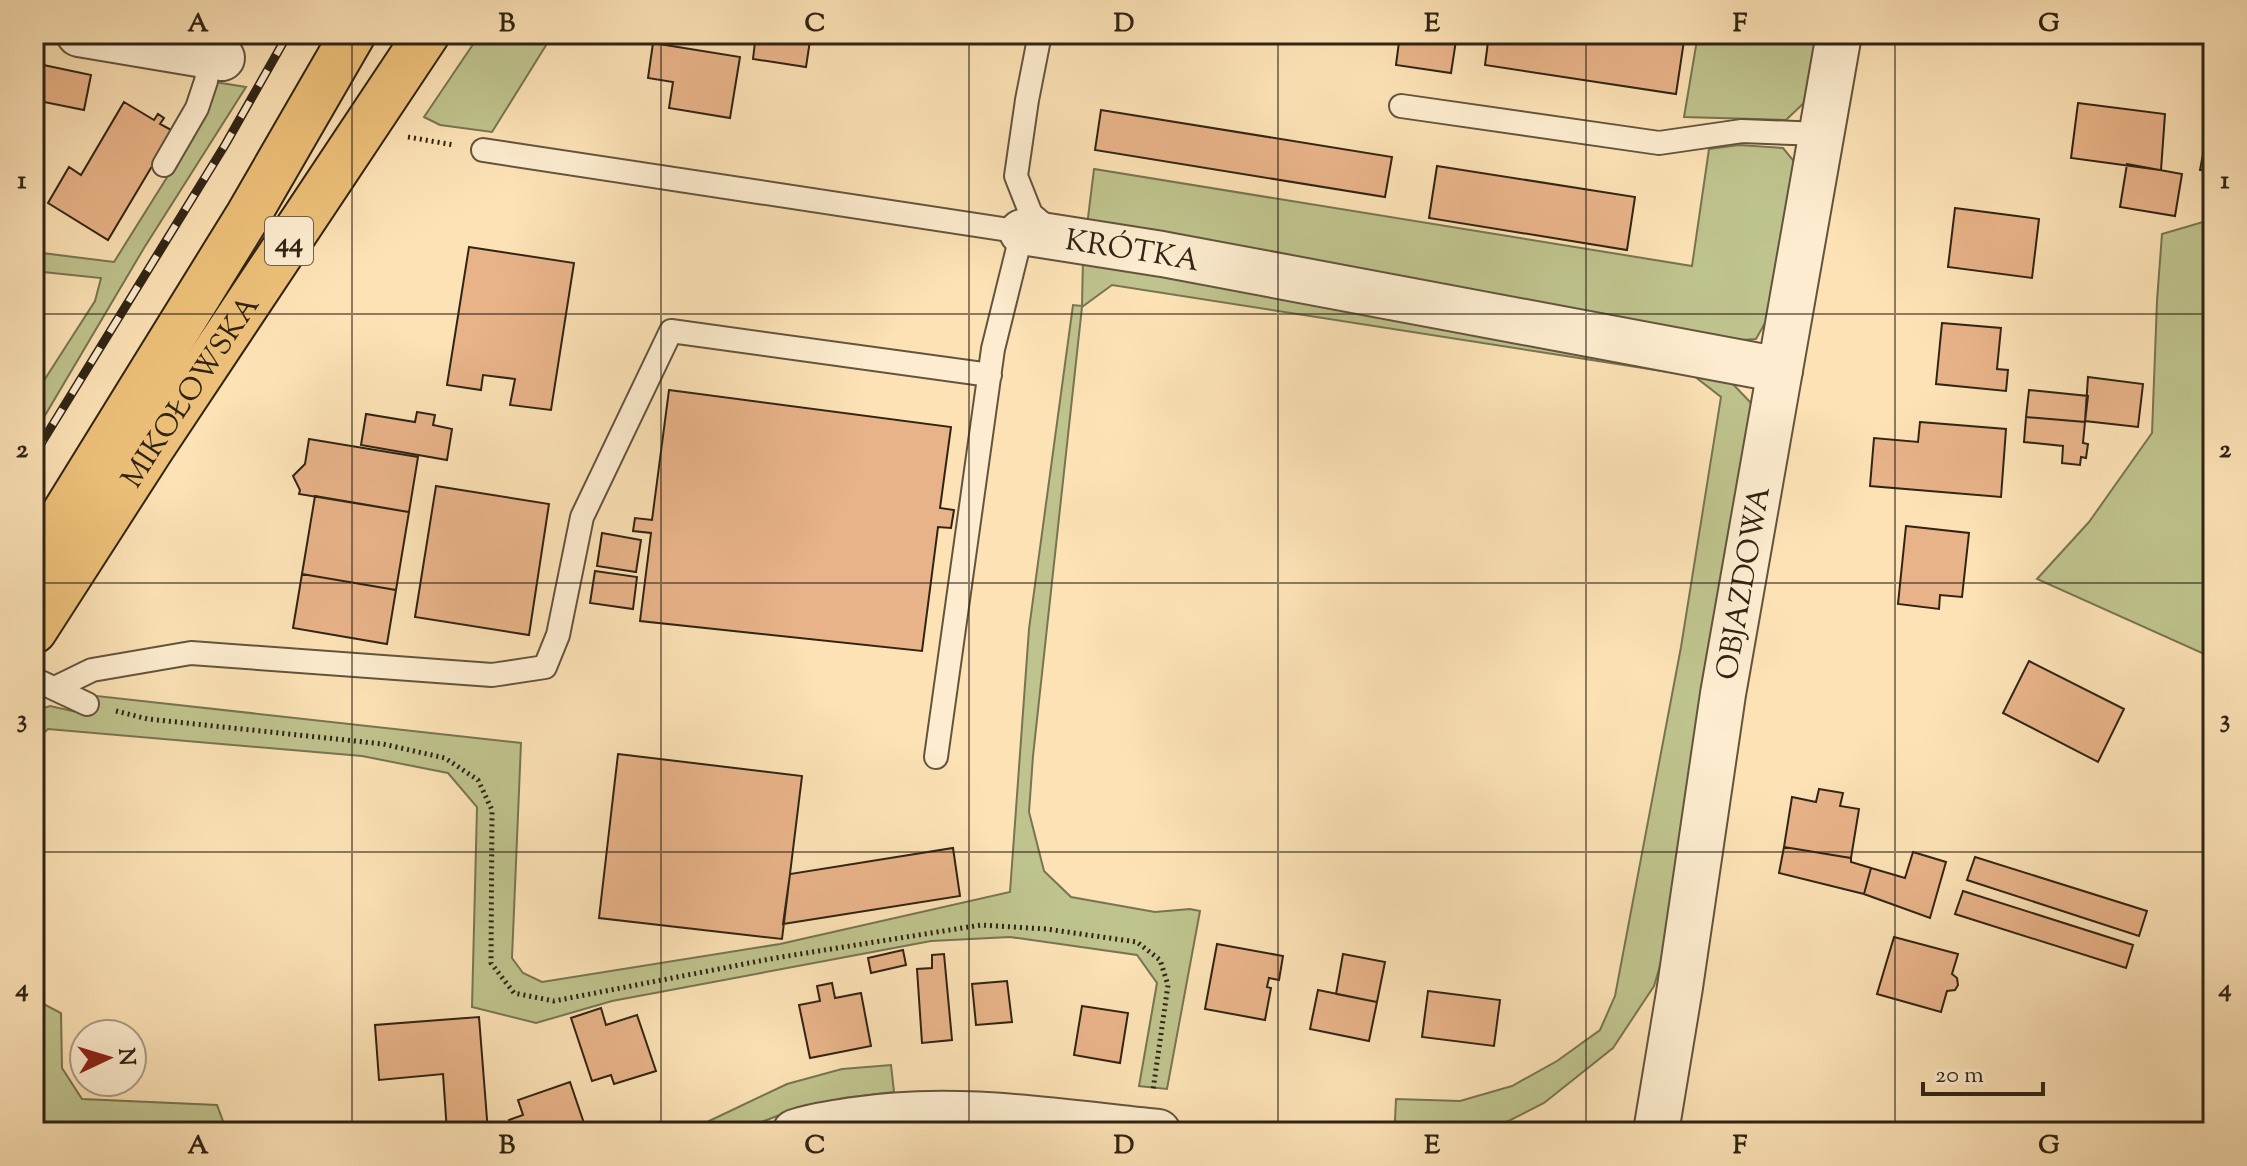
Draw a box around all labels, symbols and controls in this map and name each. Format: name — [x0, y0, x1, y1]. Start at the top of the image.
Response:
text: A — [187, 6, 209, 43]
text: B — [499, 6, 516, 43]
text: C — [805, 6, 825, 43]
text: D — [1114, 6, 1134, 43]
text: E — [1424, 6, 1440, 43]
text: F — [1733, 6, 1748, 43]
text: G — [2038, 6, 2060, 43]
text: 1 — [18, 163, 27, 200]
text: 1 — [2221, 163, 2230, 200]
road number: 44 — [265, 217, 313, 265]
street label: KRÓTKA — [1062, 220, 1203, 285]
street label: MIKOŁOWSKA — [112, 288, 271, 497]
text: 2 — [16, 432, 29, 469]
text: 2 — [2219, 432, 2232, 469]
street label: OBJAZDOWA — [1707, 483, 1783, 683]
text: 3 — [17, 702, 27, 739]
text: 3 — [2220, 702, 2230, 739]
text: 4 — [14, 971, 29, 1008]
text: 4 — [2217, 971, 2232, 1008]
north arrow — [68, 1018, 148, 1098]
scale bar — [1923, 1046, 2043, 1096]
text: N — [108, 1047, 142, 1067]
text: 20 m — [1935, 1059, 1984, 1093]
text: A — [187, 1128, 209, 1165]
text: B — [499, 1128, 516, 1165]
text: C — [805, 1128, 825, 1165]
text: D — [1114, 1128, 1134, 1165]
text: E — [1424, 1128, 1440, 1165]
text: F — [1733, 1128, 1748, 1165]
text: G — [2038, 1128, 2060, 1165]

